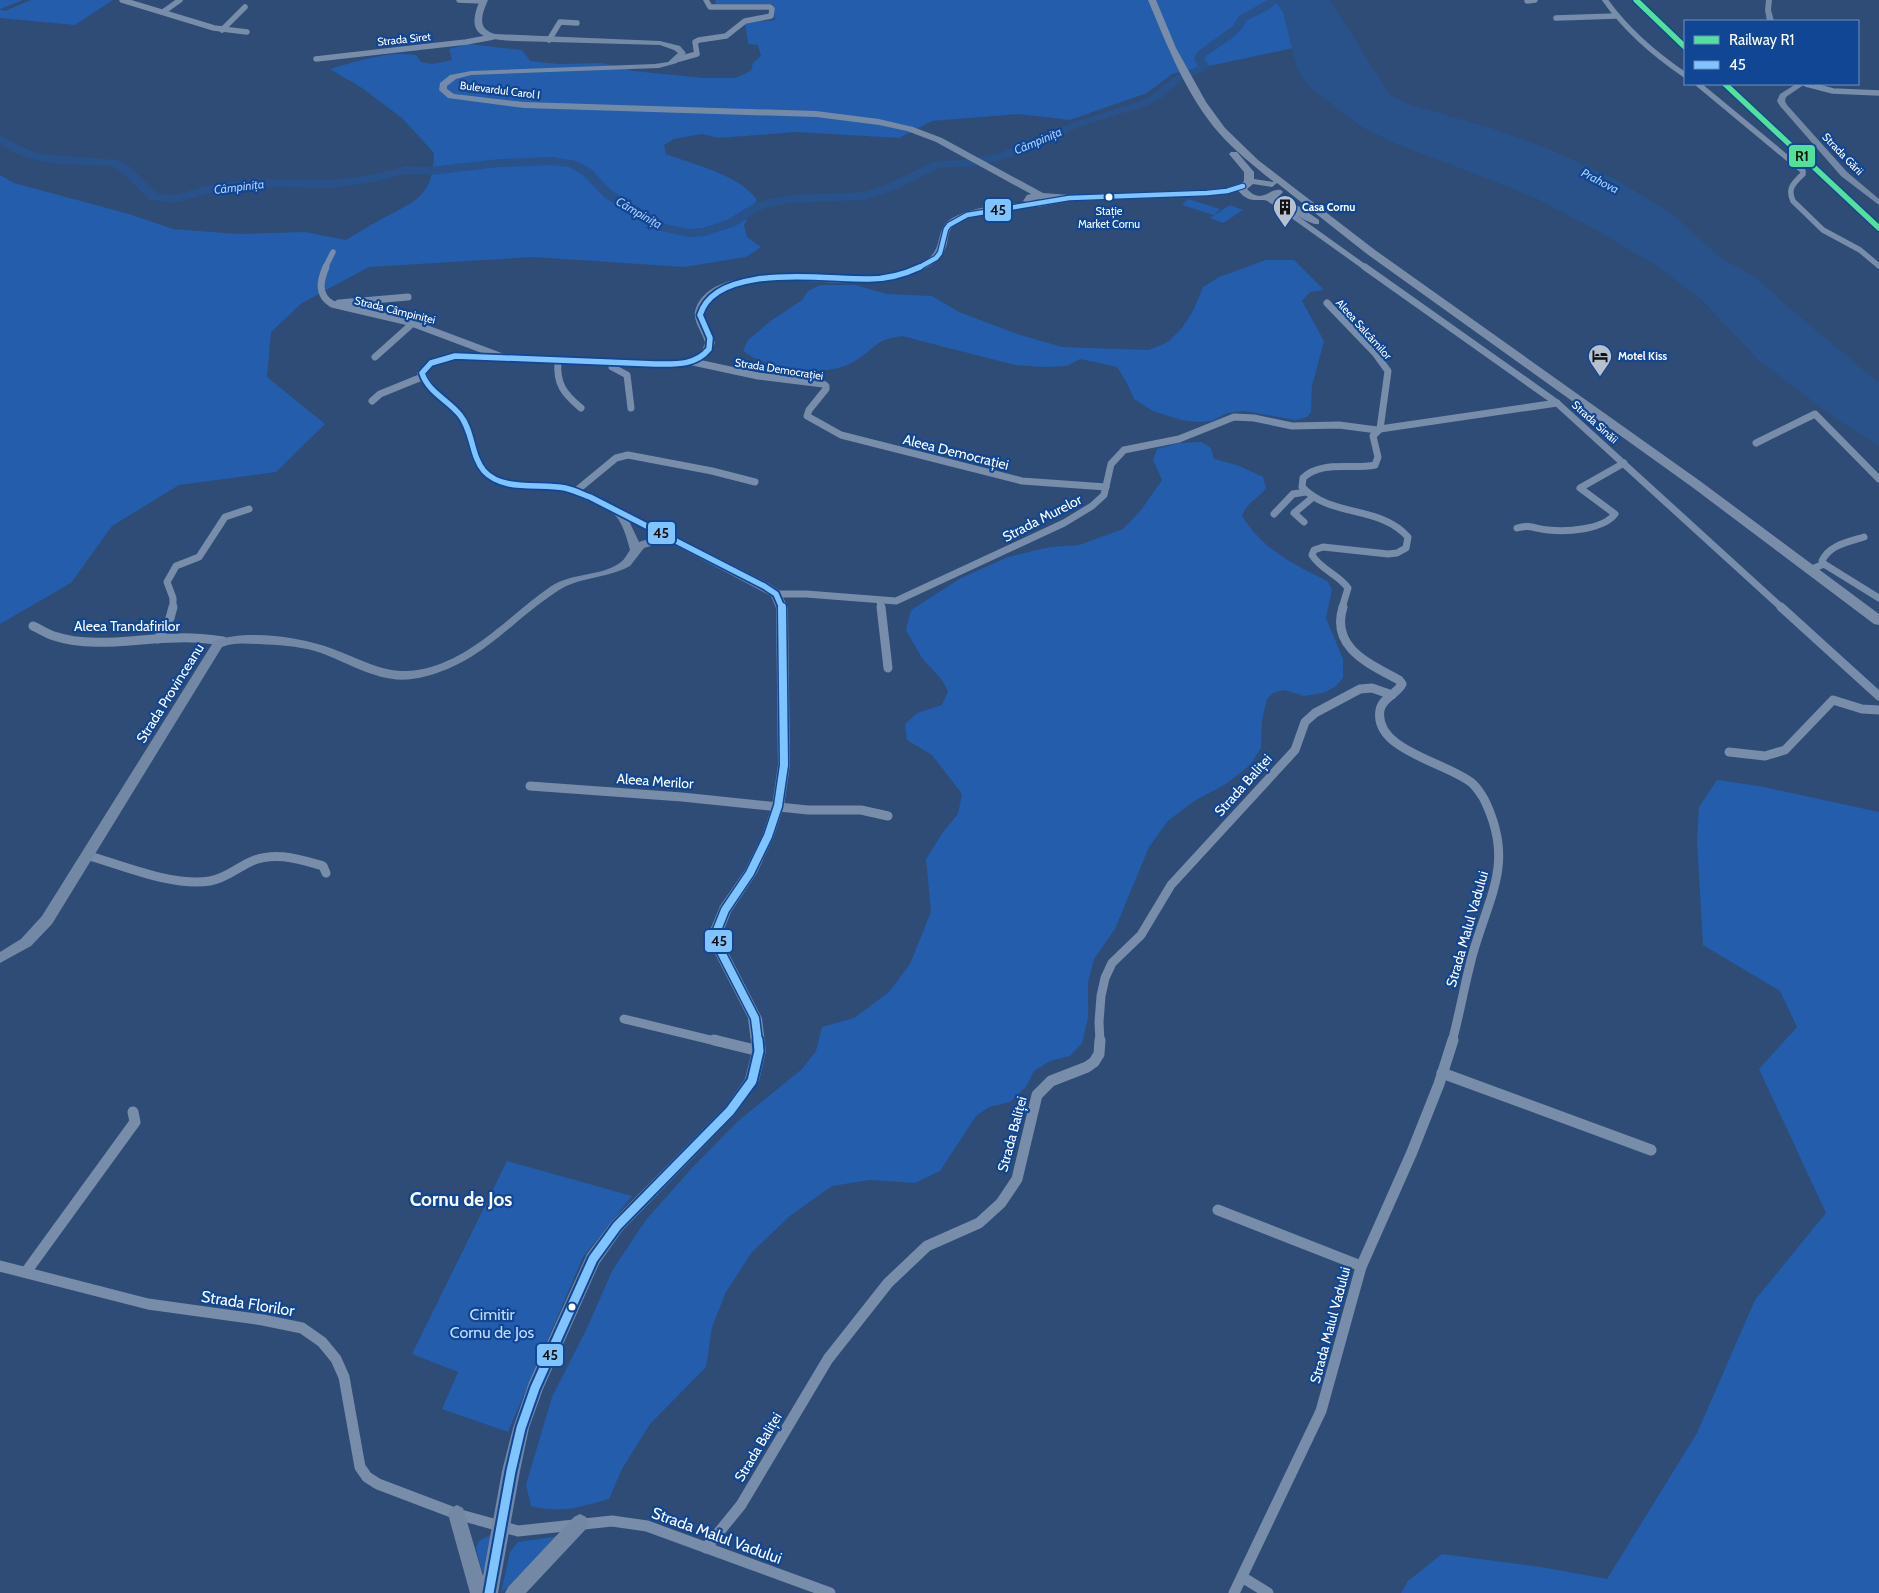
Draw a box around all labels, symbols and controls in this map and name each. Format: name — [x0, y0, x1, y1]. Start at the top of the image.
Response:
legend — [1684, 20, 1859, 85]
street label: Strada Siret — [376, 29, 432, 49]
text: Railway R1 — [1729, 31, 1794, 49]
text: 45 — [1729, 56, 1746, 74]
street label: Bulevardul Carol I — [459, 78, 541, 102]
water label: Câmpinița — [1012, 124, 1064, 157]
street label: Strada Gării — [1819, 130, 1867, 178]
line badge: R1 — [1788, 144, 1816, 168]
text: R1 — [1795, 147, 1809, 165]
water label: Prahova — [1579, 165, 1622, 196]
water label: Câmpinița — [213, 176, 265, 197]
marker: Stație Market Cornu — [1104, 192, 1114, 202]
water label: Câmpinița — [614, 193, 665, 232]
building icon: Casa Cornu — [1272, 194, 1298, 228]
line badge: 45 — [984, 198, 1012, 222]
place label: Casa Cornu — [1302, 200, 1355, 214]
text: 45 — [990, 201, 1006, 219]
place label: Stație Market Cornu — [1078, 204, 1140, 231]
street label: Strada Câmpiniței — [353, 293, 437, 328]
street label: Aleea Salcâmilor — [1333, 296, 1395, 363]
hotel icon: Motel Kiss — [1587, 343, 1613, 377]
place label: Motel Kiss — [1618, 349, 1668, 363]
street label: Strada Democrației — [734, 355, 824, 384]
street label: Strada Sinăii — [1569, 398, 1621, 446]
street label: Aleea Democrației — [901, 430, 1011, 474]
street label: Strada Murelor — [999, 490, 1085, 546]
line badge: 45 — [647, 521, 676, 545]
text: 45 — [653, 524, 669, 542]
street label: Aleea Trandafirilor — [74, 617, 180, 635]
street label: Strada Provinceanu — [132, 640, 208, 746]
street label: Strada Baliței — [1210, 750, 1276, 820]
street label: Aleea Merilor — [616, 769, 695, 793]
street label: Strada Malul Vadului — [1442, 869, 1492, 989]
line badge: 45 — [704, 929, 733, 953]
text: 45 — [711, 932, 727, 950]
street label: Strada Baliței — [993, 1094, 1031, 1174]
district label: Cornu de Jos — [410, 1188, 512, 1211]
street label: Strada Malul Vadului — [1306, 1265, 1354, 1385]
street label: Strada Florilor — [200, 1287, 297, 1320]
unlabelled marker — [567, 1302, 577, 1312]
park label: Cimitir Cornu de Jos — [450, 1305, 535, 1342]
line badge: 45 — [536, 1343, 564, 1367]
text: 45 — [542, 1346, 558, 1364]
street label: Strada Baliței — [730, 1409, 786, 1485]
street label: Strada Malul Vadului — [649, 1503, 784, 1568]

